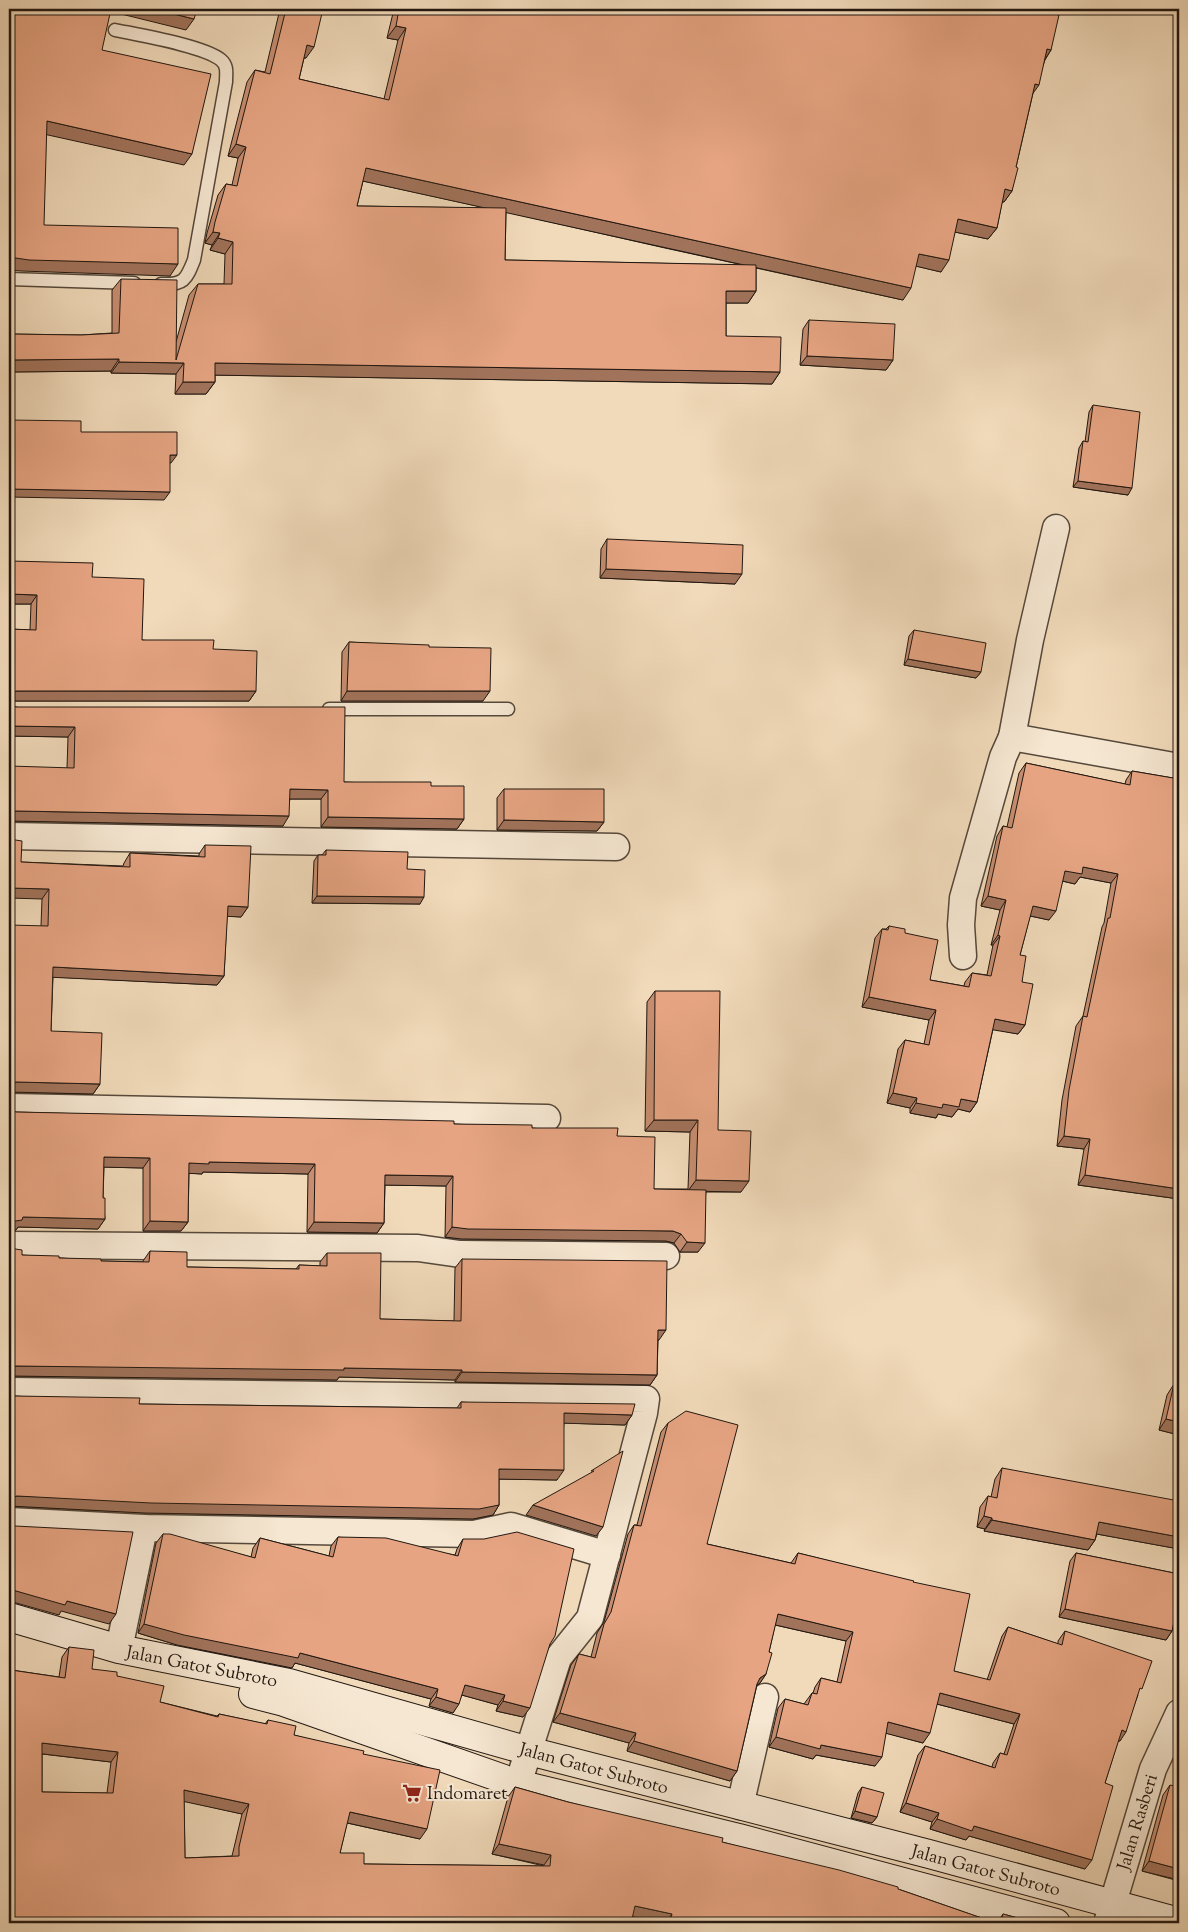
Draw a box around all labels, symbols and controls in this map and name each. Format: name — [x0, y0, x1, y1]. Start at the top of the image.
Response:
street label: Jalan Gatot Subroto — [123, 1640, 280, 1695]
street label: Jalan Gatot Subroto — [515, 1737, 671, 1802]
street label: Jalan Rasberi — [1112, 1771, 1166, 1875]
supermarket icon: Indomaret — [401, 1782, 423, 1804]
place label: Indomaret — [427, 1782, 507, 1808]
street label: Jalan Gatot Subroto — [907, 1839, 1063, 1904]

